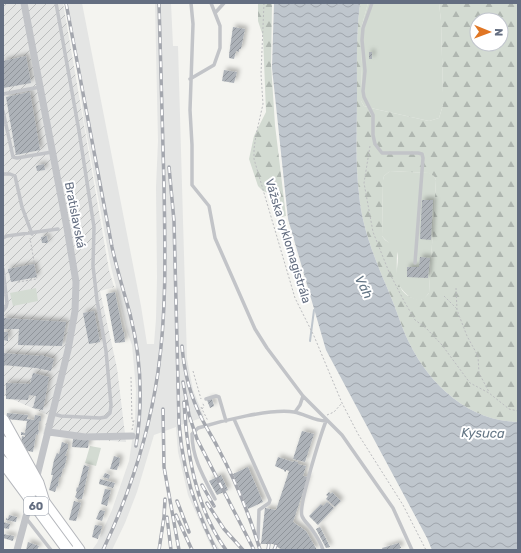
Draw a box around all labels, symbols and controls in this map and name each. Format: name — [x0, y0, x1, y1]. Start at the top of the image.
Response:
north arrow — [469, 12, 509, 52]
text: N — [492, 28, 505, 36]
street label: Vážska cyklomagistrála — [262, 177, 314, 305]
street label: Bratislavská — [62, 181, 88, 249]
water label: Váh — [352, 273, 376, 301]
water label: Kysuca — [461, 425, 505, 441]
road number: 60 — [24, 497, 48, 515]

